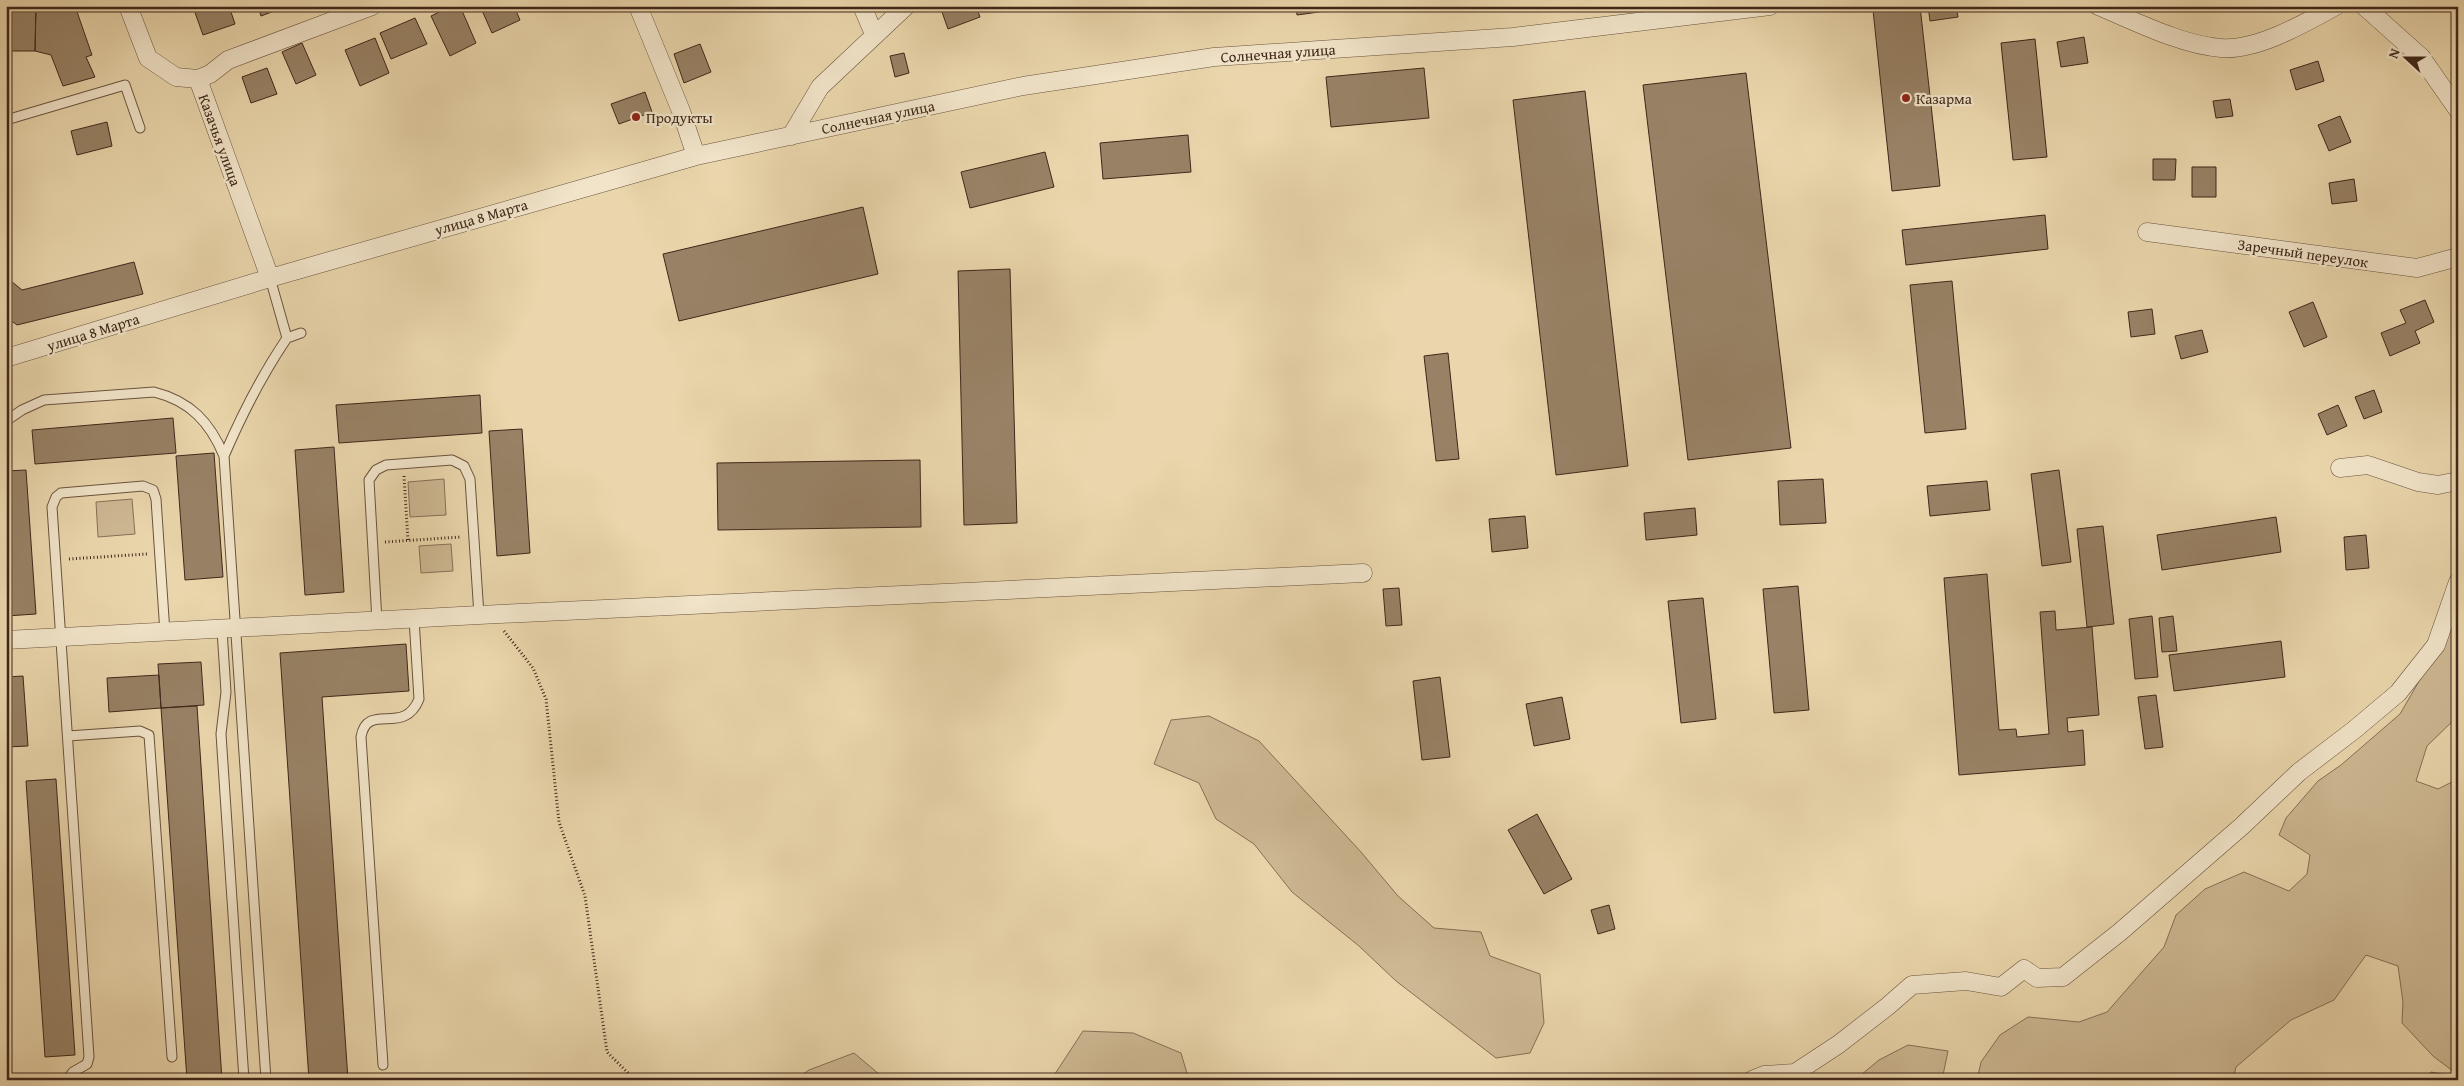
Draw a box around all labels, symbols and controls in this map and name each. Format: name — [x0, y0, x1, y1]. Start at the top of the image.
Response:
north arrow — [2382, 32, 2432, 82]
street label: Солнечная улица — [1220, 38, 1337, 67]
text: N — [2383, 45, 2405, 61]
place label: Казарма — [1916, 88, 1973, 109]
street label: Казачья улица — [194, 91, 247, 190]
marker: Казарма — [1900, 92, 1912, 104]
street label: Солнечная улица — [820, 95, 937, 139]
place label: Продукты — [646, 107, 713, 128]
marker: Продукты — [630, 111, 642, 123]
street label: улица 8 Марта — [431, 193, 531, 241]
street label: Заречный переулок — [2236, 233, 2370, 273]
street label: улица 8 Марта — [43, 308, 143, 356]

